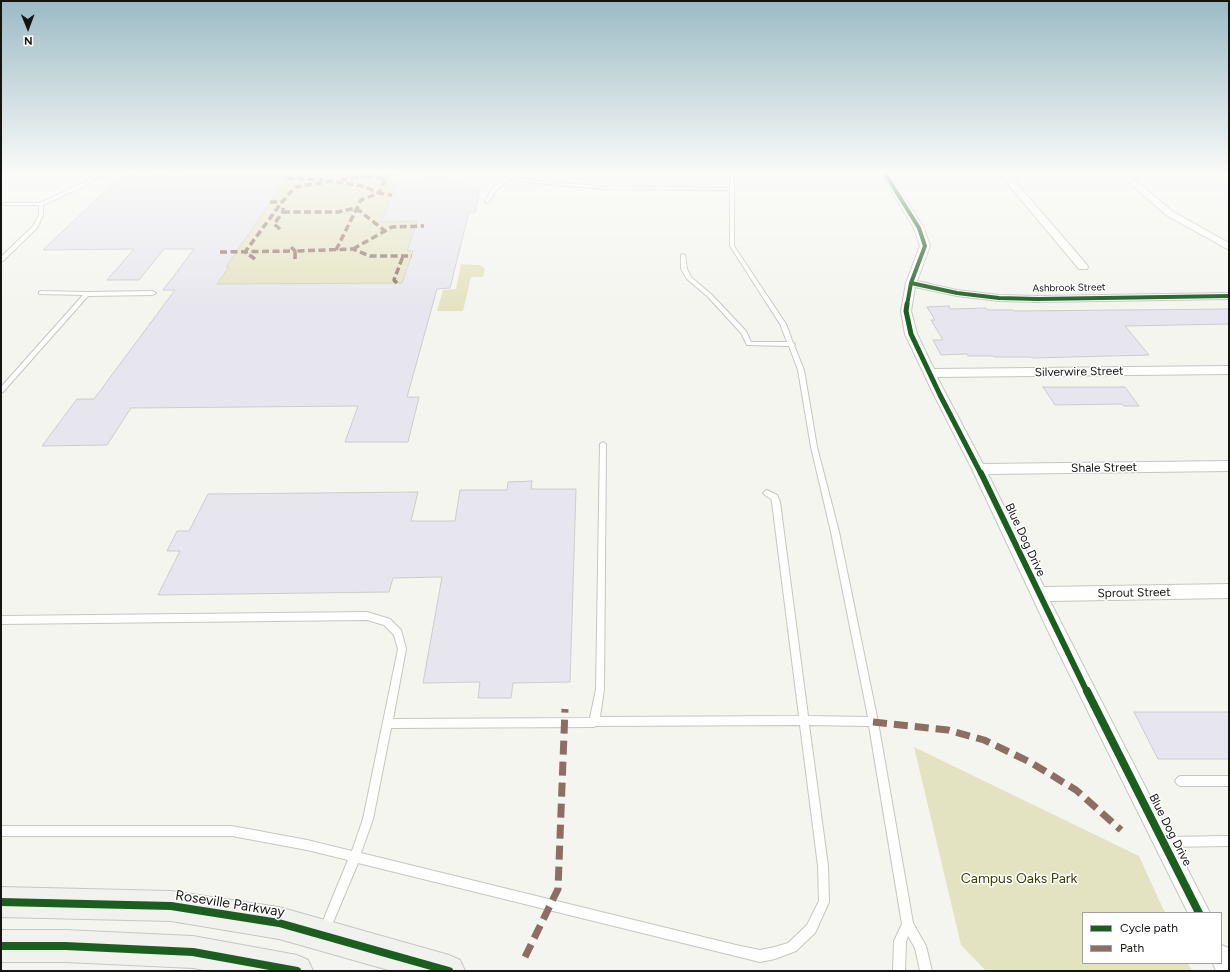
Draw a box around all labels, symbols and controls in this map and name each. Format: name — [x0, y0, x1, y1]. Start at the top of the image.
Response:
north arrow — [8, 8, 48, 48]
text: N — [24, 34, 33, 47]
street label: Ashbrook Street — [1032, 281, 1106, 295]
street label: Silverwire Street — [1034, 364, 1124, 380]
street label: Shale Street — [1071, 460, 1137, 476]
street label: Blue Dog Drive — [1002, 501, 1048, 579]
street label: Sprout Street — [1097, 585, 1171, 601]
street label: Blue Dog Drive — [1146, 791, 1194, 869]
park label: Campus Oaks Park — [961, 871, 1077, 887]
street label: Roseville Parkway — [174, 887, 286, 921]
legend — [1082, 912, 1222, 964]
text: Cycle path — [1120, 921, 1178, 935]
text: Path — [1120, 941, 1144, 955]

